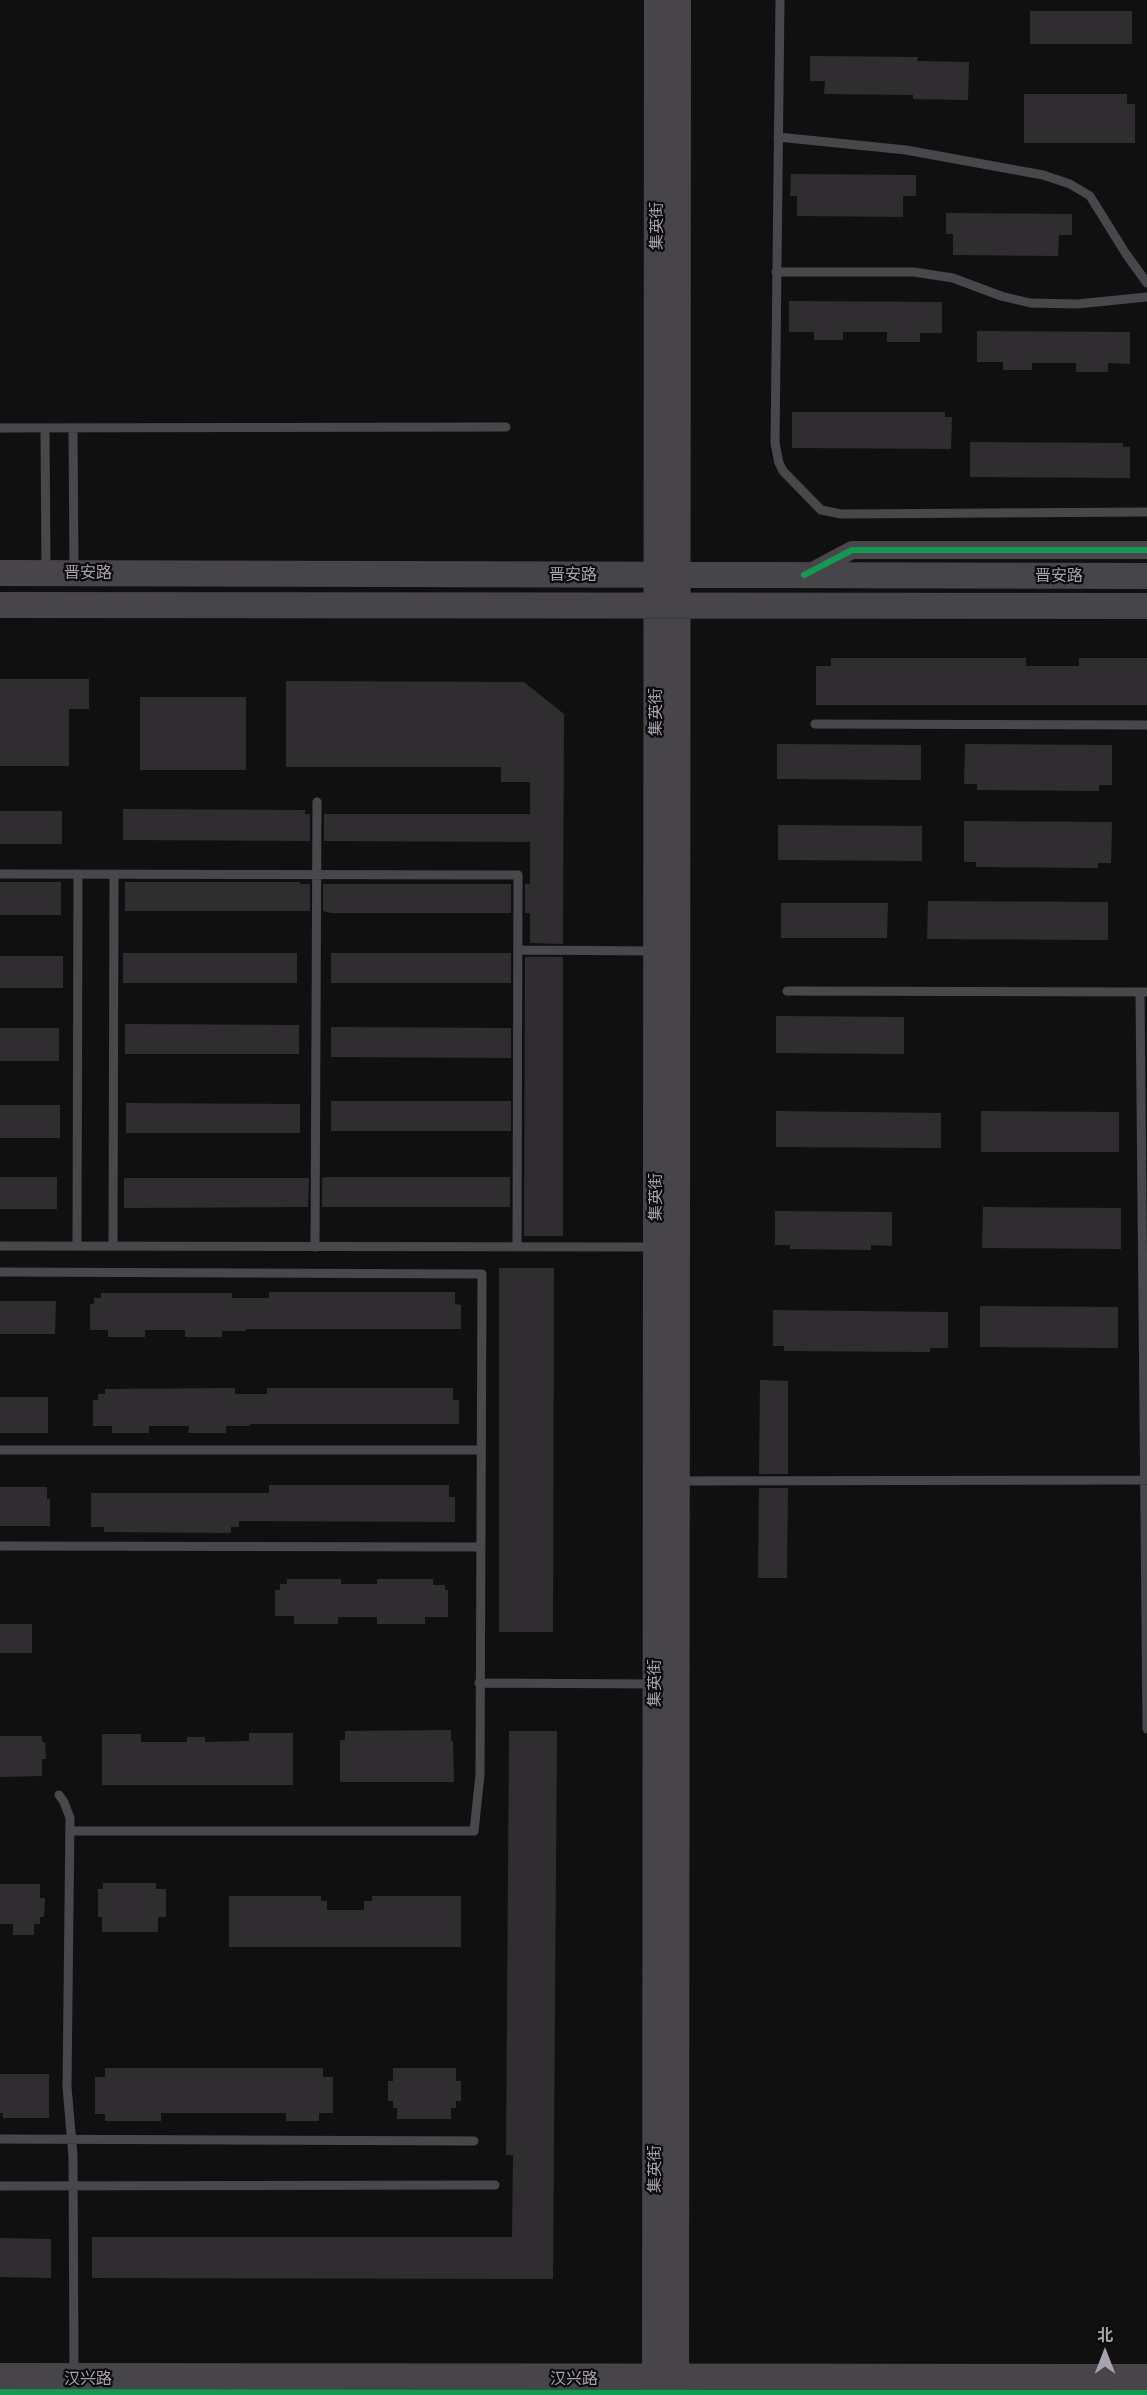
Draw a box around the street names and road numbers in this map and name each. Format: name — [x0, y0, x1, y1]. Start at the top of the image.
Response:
street label: 集英街 — [647, 202, 667, 250]
street label: 晋安路 — [64, 563, 112, 583]
street label: 晋安路 — [549, 565, 597, 585]
street label: 晋安路 — [1035, 566, 1083, 586]
street label: 集英街 — [646, 688, 666, 736]
street label: 集英街 — [646, 1173, 666, 1221]
street label: 集英街 — [645, 1659, 665, 1707]
street label: 集英街 — [645, 2145, 665, 2193]
street label: 汉兴路 — [64, 2369, 112, 2389]
street label: 汉兴路 — [550, 2369, 598, 2389]

